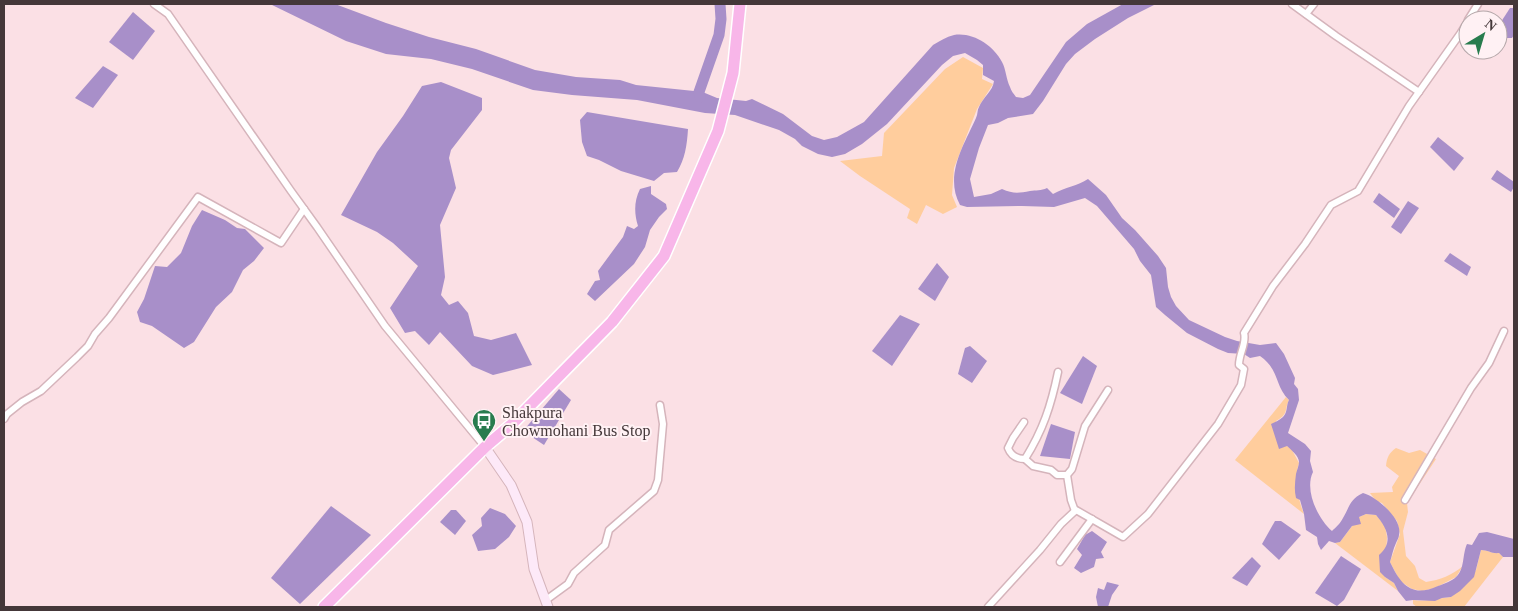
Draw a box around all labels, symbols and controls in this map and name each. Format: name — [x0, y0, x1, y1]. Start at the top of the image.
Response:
north arrow — [1458, 10, 1508, 60]
text: N — [1482, 16, 1499, 34]
place label: Shakpura Chowmohani Bus Stop — [502, 404, 650, 440]
bus stop icon: Shakpura Chowmohani Bus Stop — [471, 408, 497, 442]

